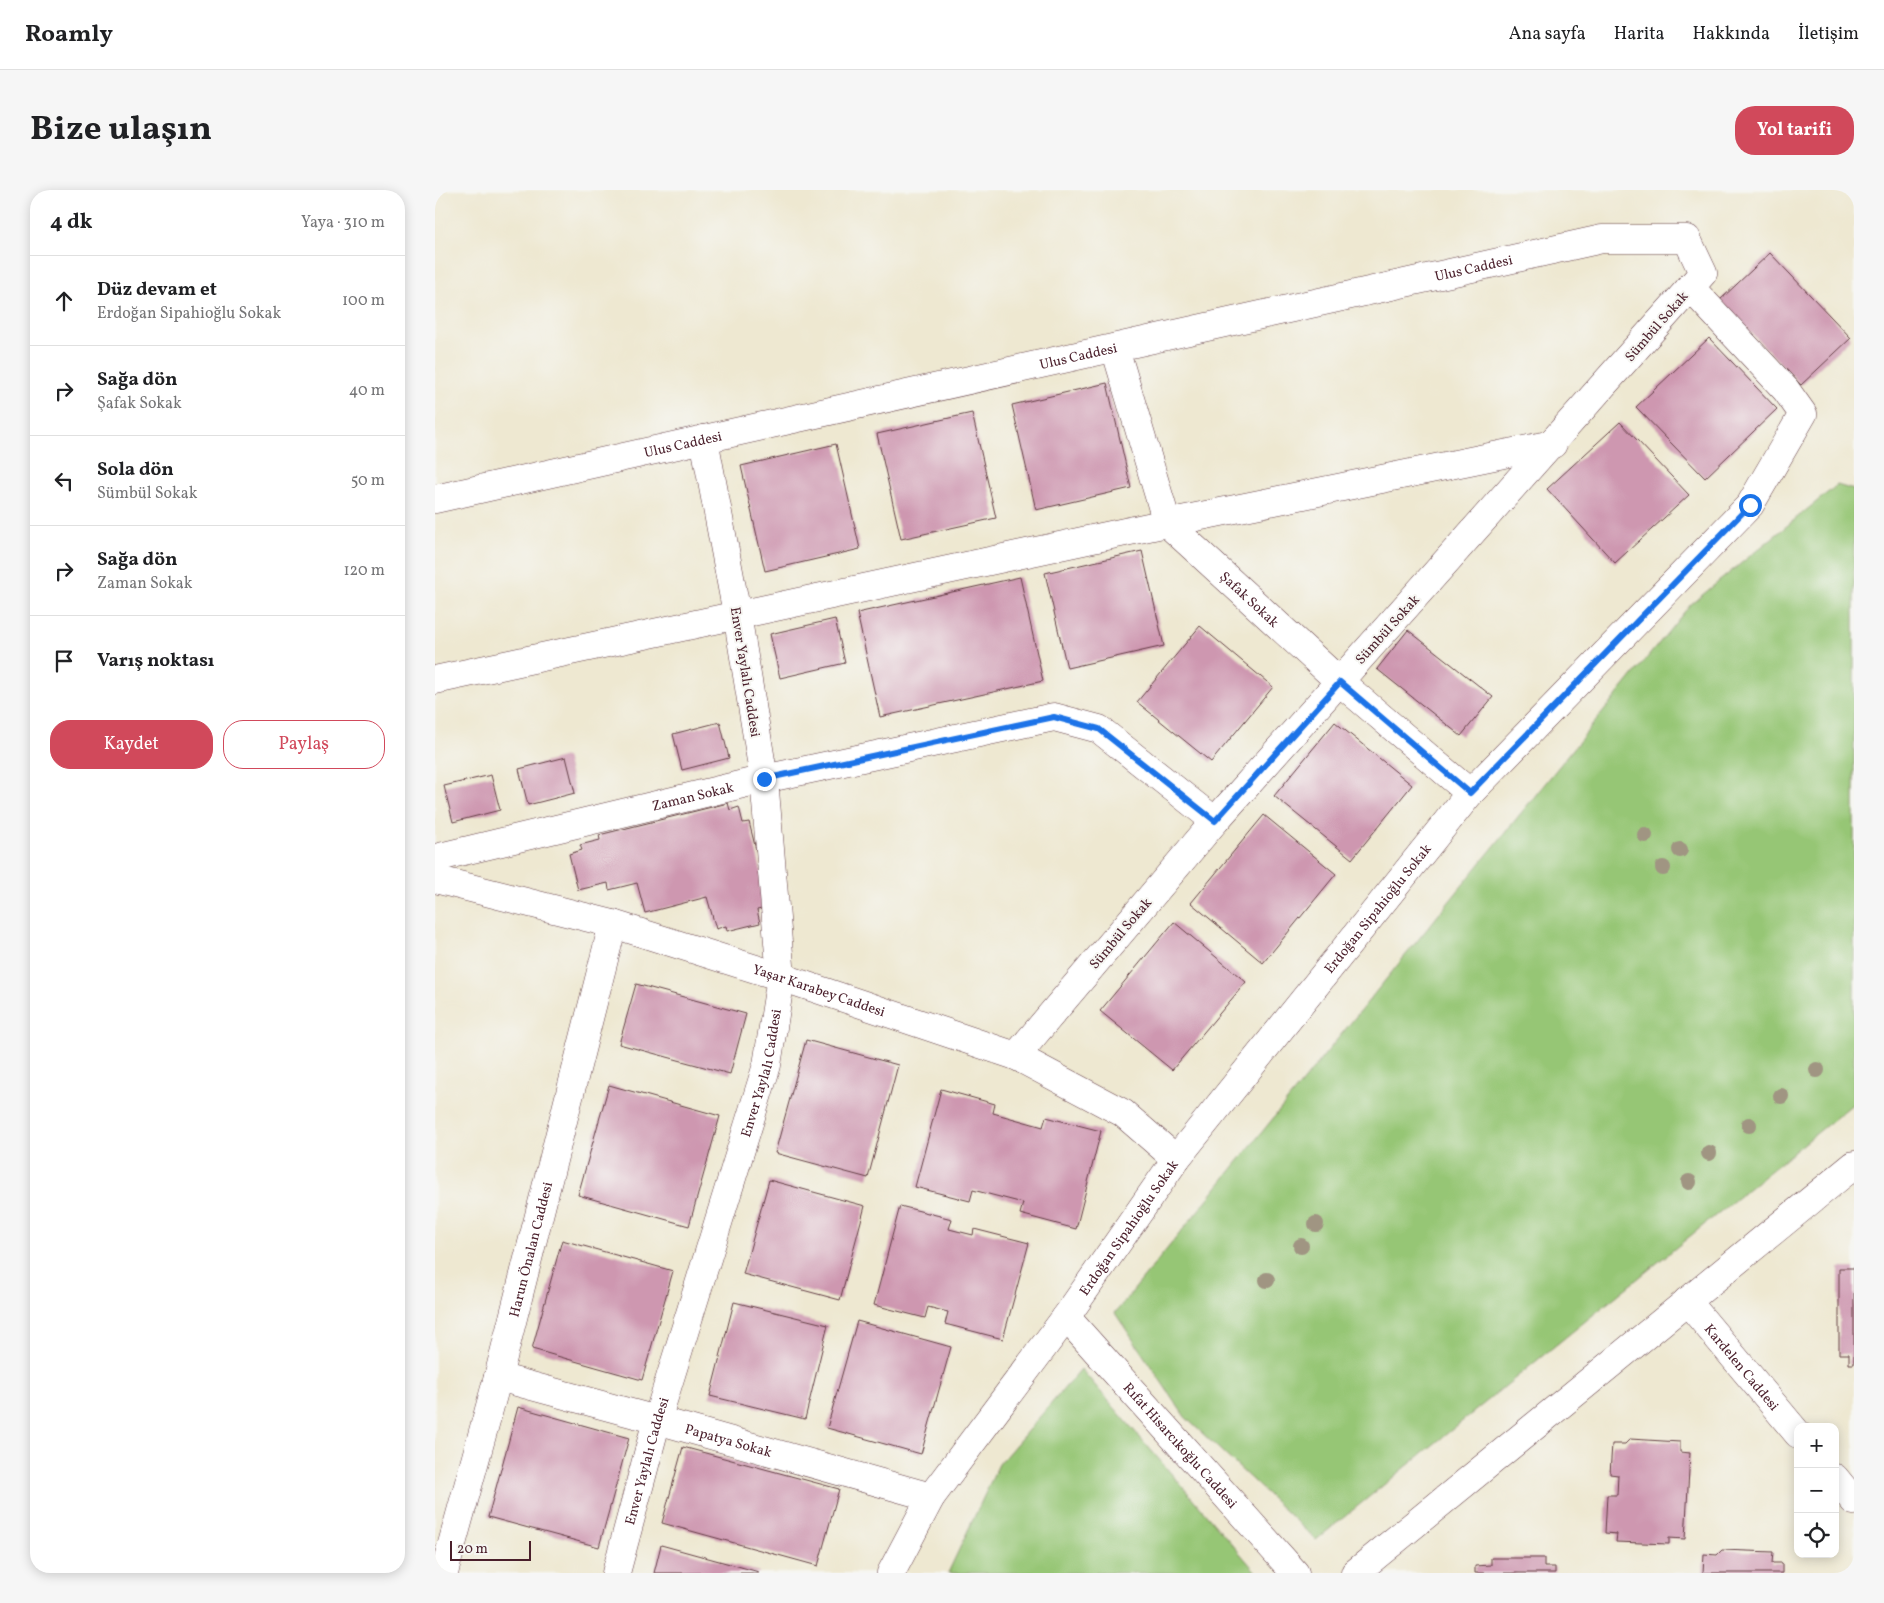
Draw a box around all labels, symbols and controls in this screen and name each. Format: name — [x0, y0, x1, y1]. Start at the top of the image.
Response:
text: Roamly — [25, 18, 113, 52]
text: Ana sayfa — [1509, 22, 1586, 47]
text: Harita — [1614, 22, 1665, 47]
text: Hakkında — [1693, 22, 1770, 47]
text: İletişim — [1798, 22, 1859, 47]
text: Bize ulaşın — [30, 106, 212, 154]
button: Yol tarifi — [1735, 106, 1854, 155]
text: 4 dk — [50, 208, 92, 237]
text: Yaya · 310 m — [301, 212, 385, 234]
street label: Ulus Caddesi — [1433, 251, 1515, 287]
text: Düz devam et — [97, 277, 217, 303]
icon: ahead — [50, 287, 78, 315]
street label: Sümbül Sokak — [1621, 287, 1693, 366]
text: 100 m — [342, 290, 385, 312]
text: Erdoğan Sipahioğlu Sokak — [97, 303, 281, 325]
street label: Ulus Caddesi — [1038, 339, 1119, 375]
text: Sağa dön — [97, 367, 177, 393]
icon: right — [50, 377, 78, 405]
text: 40 m — [349, 380, 385, 402]
text: Şafak Sokak — [97, 393, 182, 415]
street label: Ulus Caddesi — [643, 427, 724, 463]
text: Sola dön — [97, 457, 174, 483]
icon: left — [50, 467, 78, 495]
text: 50 m — [351, 470, 385, 492]
text: Sümbül Sokak — [97, 483, 197, 505]
route start — [1739, 494, 1762, 517]
text: Sağa dön — [97, 547, 177, 573]
icon: right — [50, 557, 78, 585]
text: 120 m — [343, 560, 385, 582]
street label: Şafak Sokak — [1215, 568, 1283, 633]
text: Zaman Sokak — [97, 573, 193, 595]
street label: Sümbül Sokak — [1352, 591, 1425, 669]
street label: Enver Yaylalı Caddesi — [725, 606, 764, 739]
icon: arrive — [50, 647, 78, 675]
text: Varış noktası — [97, 648, 214, 674]
button: Kaydet — [50, 720, 213, 769]
button: Paylaş — [223, 720, 385, 769]
route end — [753, 768, 776, 791]
street label: Zaman Sokak — [650, 778, 736, 817]
street label: Erdoğan Sipahioğlu Sokak — [1321, 840, 1437, 978]
street label: Sümbül Sokak — [1086, 894, 1157, 974]
street label: Yaşar Karabey Caddesi — [750, 961, 888, 1022]
street label: Enver Yaylalı Caddesi — [737, 1008, 787, 1140]
street label: Erdoğan Sipahioğlu Sokak — [1076, 1156, 1184, 1300]
street label: Harun Önalan Caddesi — [506, 1180, 558, 1320]
street label: Kardelen Caddesi — [1699, 1321, 1783, 1415]
street label: Rıfat Hisarcıkoğlu Caddesi — [1118, 1379, 1241, 1513]
street label: Enver Yaylalı Caddesi — [621, 1395, 674, 1527]
street label: Papatya Sokak — [682, 1420, 774, 1463]
map controls — [1794, 1423, 1839, 1558]
button: + — [1794, 1423, 1839, 1468]
button: − — [1794, 1468, 1839, 1513]
button: locate — [1794, 1513, 1839, 1558]
scale bar — [450, 1538, 531, 1561]
text: 20 m — [457, 1540, 488, 1559]

